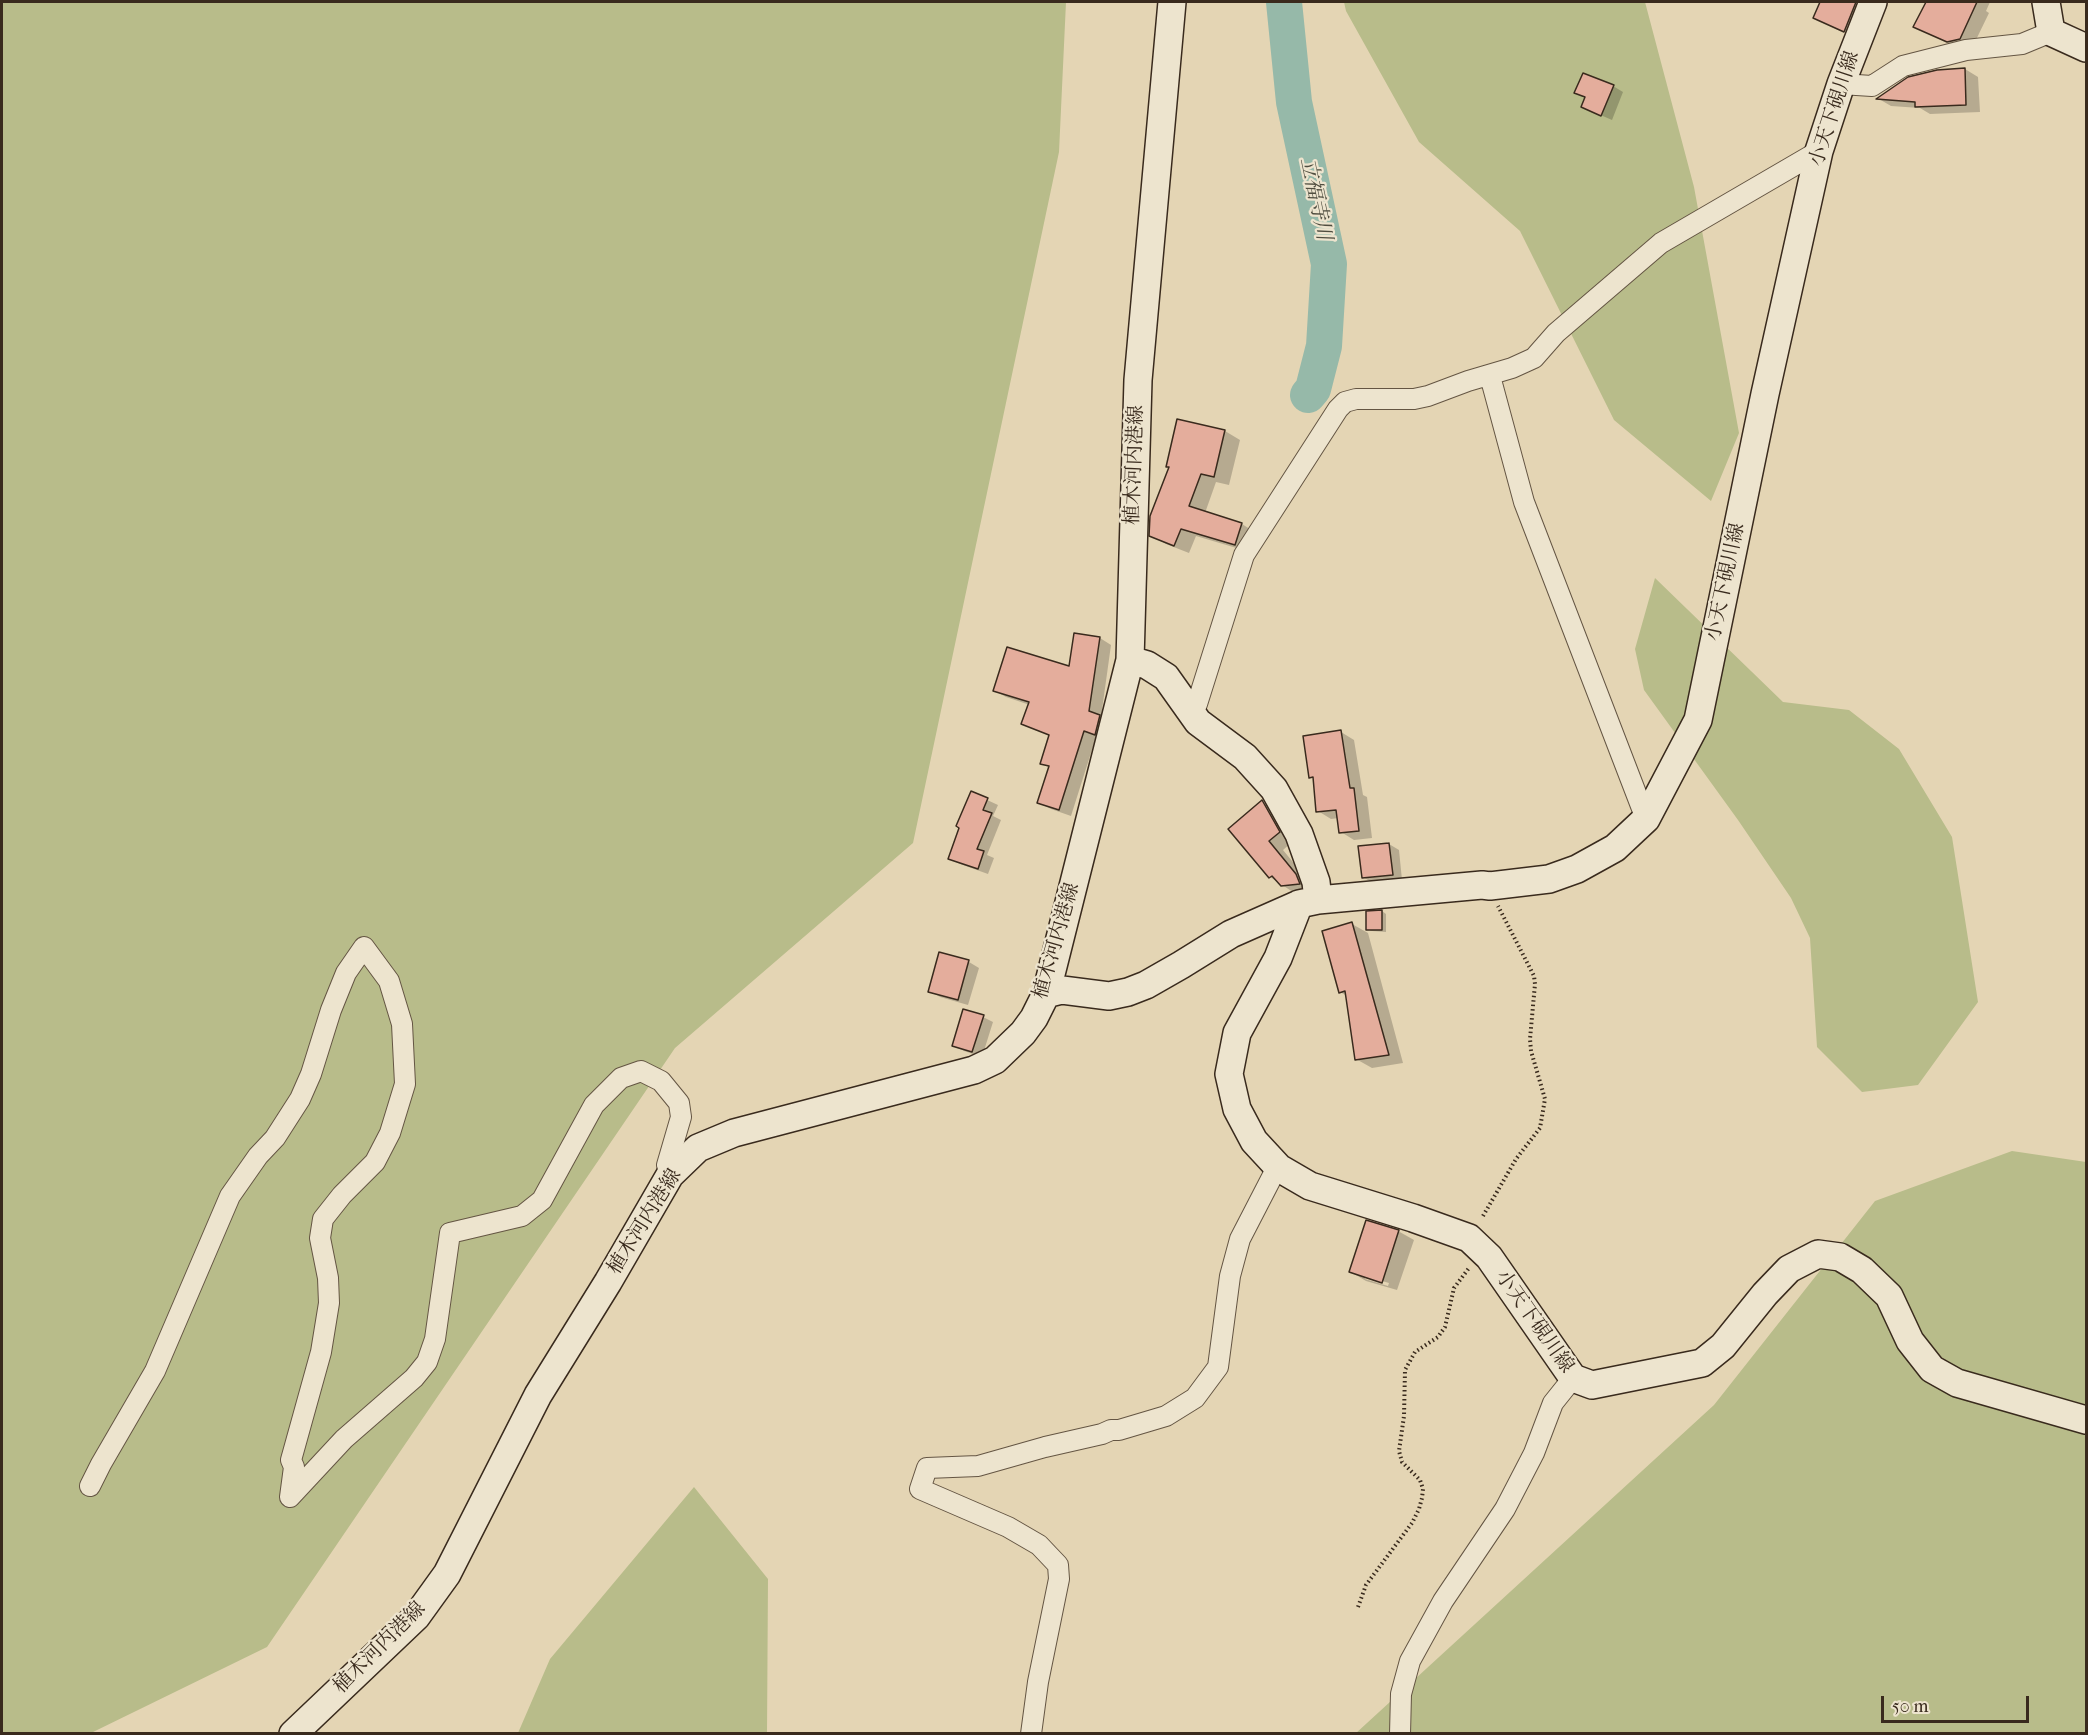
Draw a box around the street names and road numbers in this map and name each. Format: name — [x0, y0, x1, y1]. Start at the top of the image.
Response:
street label: 小天下硯川線 — [1805, 48, 1865, 170]
street label: 植木河内港線 — [1121, 405, 1149, 525]
street label: 小天下硯川線 — [1702, 521, 1750, 643]
street label: 植木河内港線 — [1029, 880, 1085, 1002]
street label: 植木河内港線 — [603, 1165, 687, 1279]
street label: 小天下硯川線 — [1490, 1266, 1578, 1378]
street label: 植木河内港線 — [329, 1597, 431, 1699]

